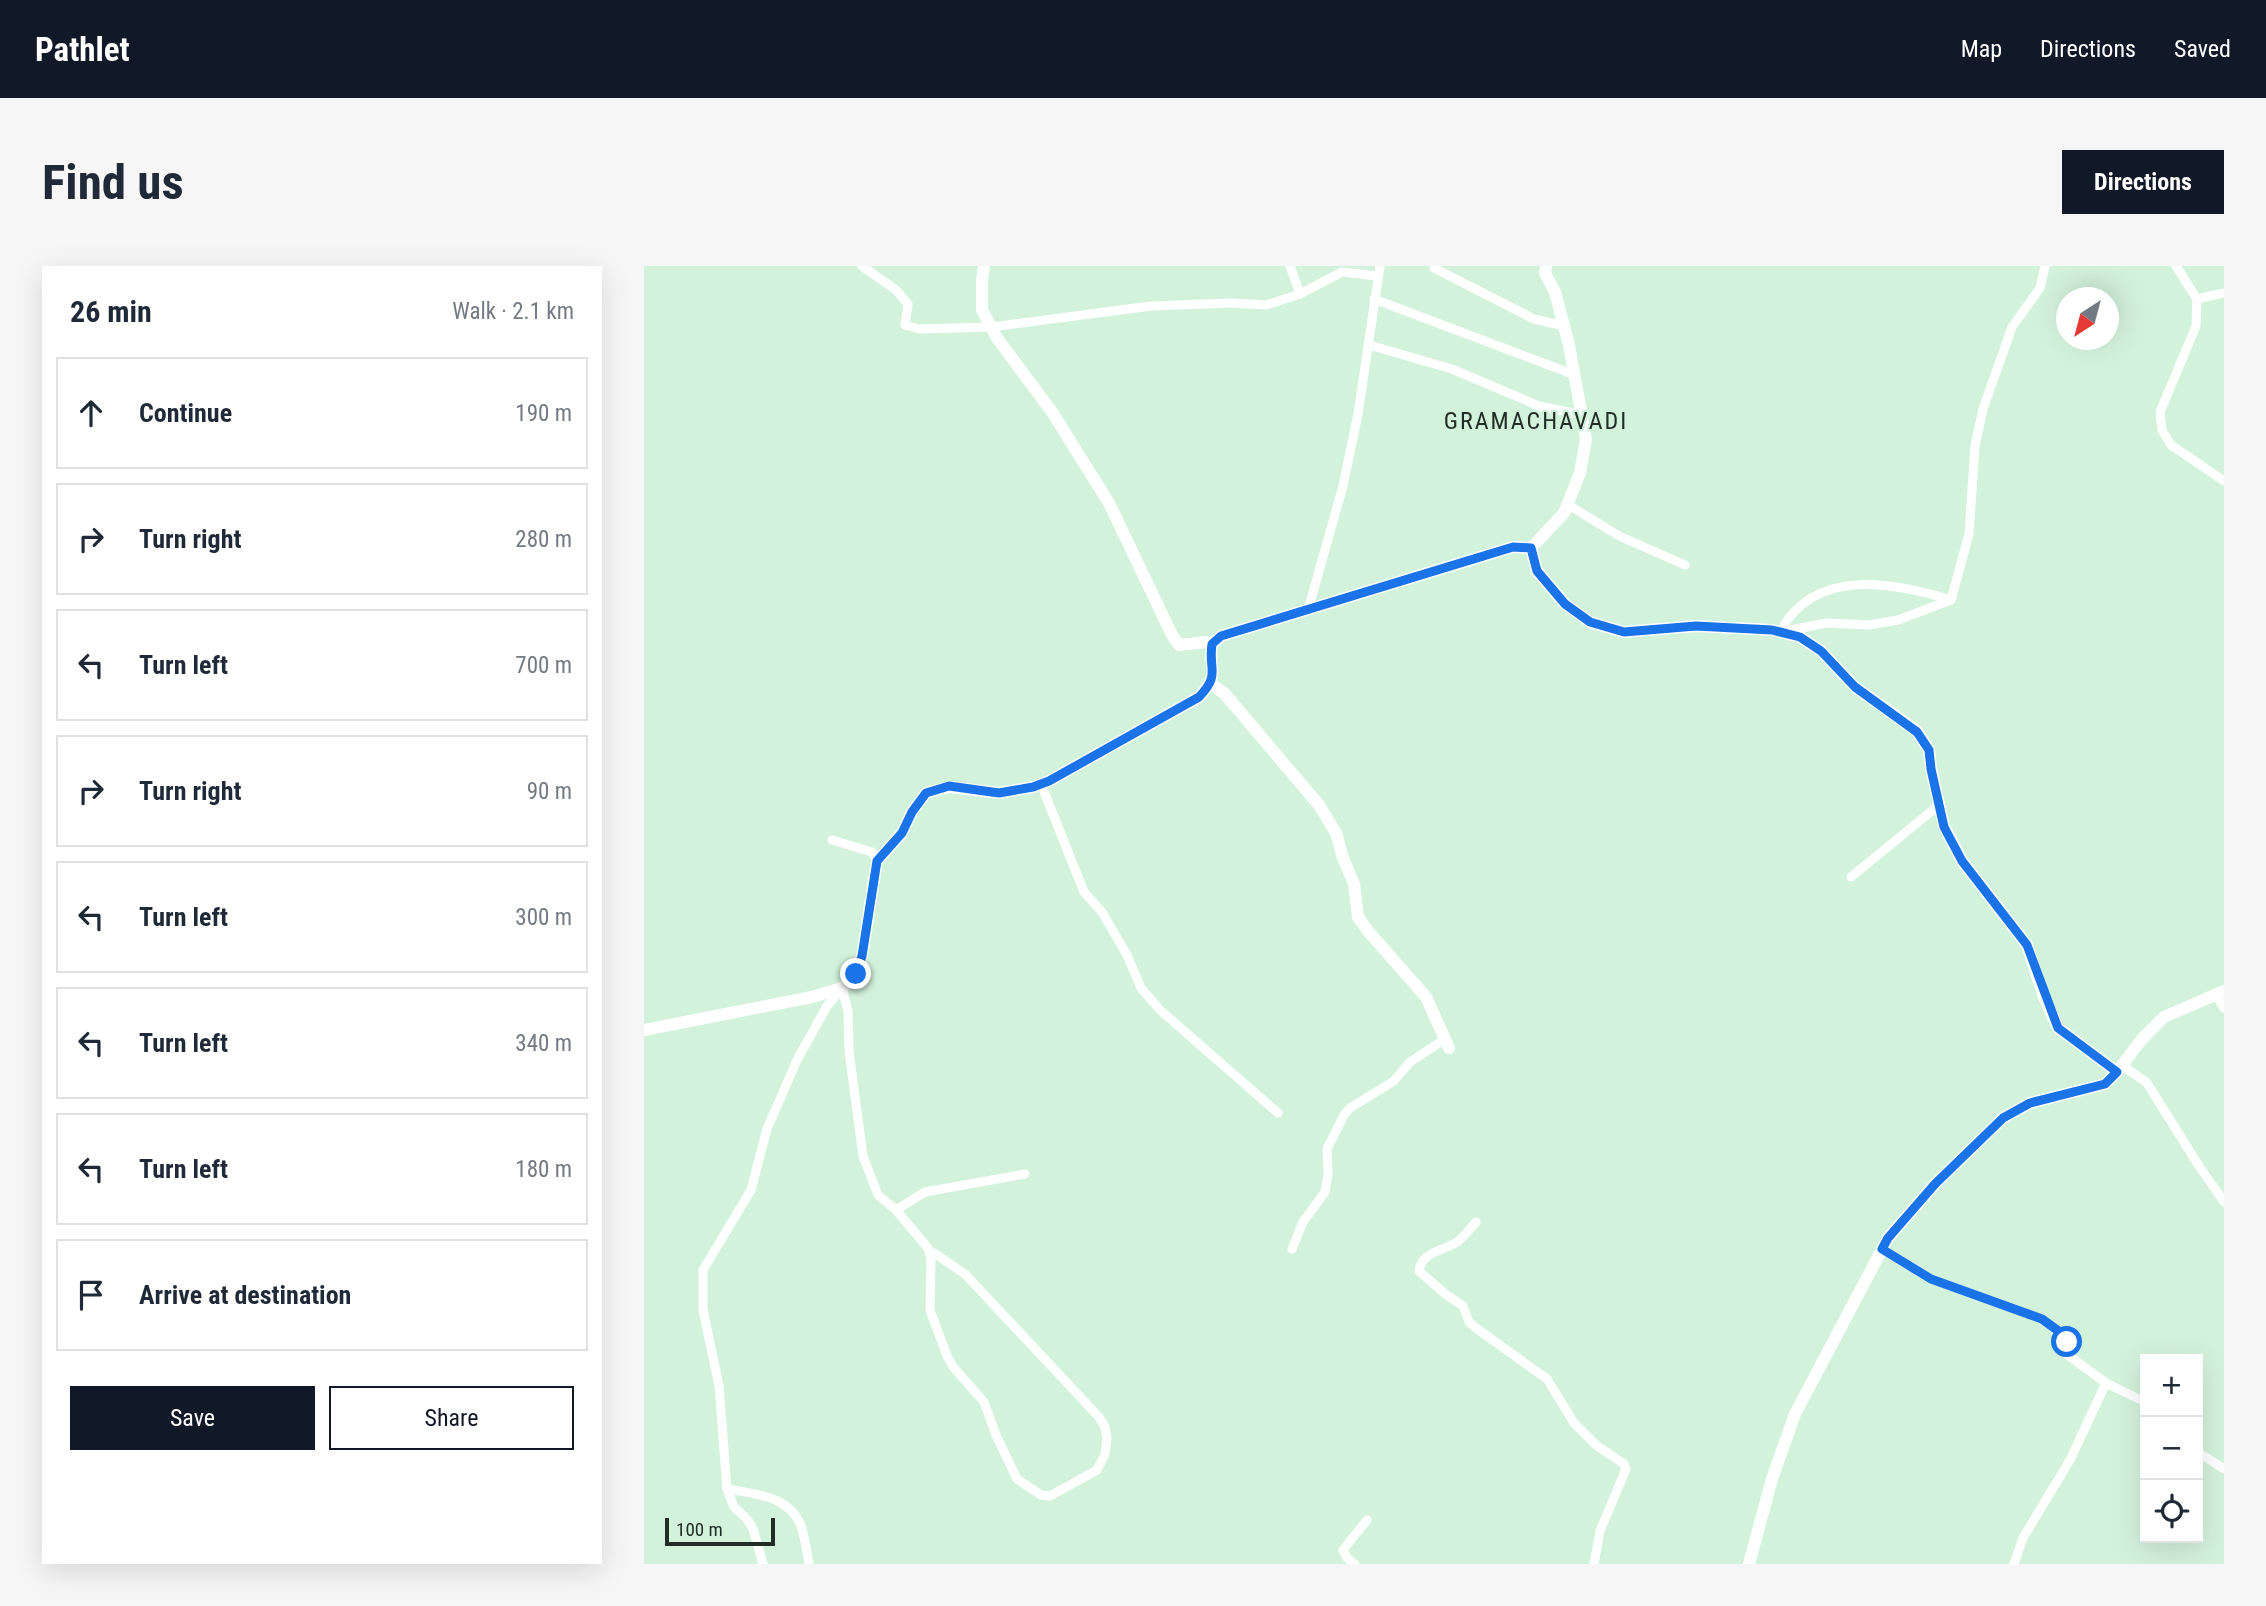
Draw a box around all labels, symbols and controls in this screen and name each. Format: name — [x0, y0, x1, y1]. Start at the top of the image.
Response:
text: Pathlet — [35, 30, 130, 69]
text: Map — [1961, 35, 2002, 63]
text: Directions — [2040, 35, 2136, 63]
text: Saved — [2174, 35, 2231, 63]
button: Directions — [2062, 150, 2224, 214]
text: Find us — [42, 154, 184, 211]
north arrow — [2056, 287, 2119, 350]
text: 26 min — [70, 294, 152, 329]
text: Walk · 2.1 km — [452, 298, 574, 325]
icon: ahead — [72, 394, 110, 432]
text: Continue — [139, 398, 232, 428]
text: 190 m — [515, 400, 572, 427]
district label: GRAMACHAVADI — [1444, 407, 1628, 435]
icon: right — [72, 520, 110, 558]
text: Turn right — [139, 524, 241, 554]
text: 280 m — [515, 526, 572, 553]
icon: left — [72, 646, 110, 684]
text: Turn left — [139, 650, 228, 680]
text: 700 m — [515, 652, 572, 679]
icon: right — [72, 772, 110, 810]
text: Turn right — [139, 776, 241, 806]
text: 90 m — [527, 778, 572, 805]
icon: left — [72, 898, 110, 936]
text: Turn left — [139, 902, 228, 932]
text: 300 m — [515, 904, 572, 931]
route end — [840, 958, 871, 989]
icon: left — [72, 1024, 110, 1062]
text: Turn left — [139, 1028, 228, 1058]
text: 340 m — [515, 1030, 572, 1057]
icon: left — [72, 1150, 110, 1188]
text: Turn left — [139, 1154, 228, 1184]
text: 180 m — [515, 1156, 572, 1183]
icon: arrive — [72, 1276, 110, 1314]
text: Arrive at destination — [139, 1280, 351, 1310]
route start — [2051, 1326, 2082, 1357]
map controls — [2140, 1354, 2203, 1543]
button: + — [2140, 1354, 2203, 1417]
button: Save — [70, 1386, 315, 1450]
button: Share — [329, 1386, 574, 1450]
button: − — [2140, 1417, 2203, 1480]
button: locate — [2140, 1480, 2203, 1543]
scale bar — [665, 1515, 775, 1547]
text: 100 m — [676, 1518, 723, 1541]

